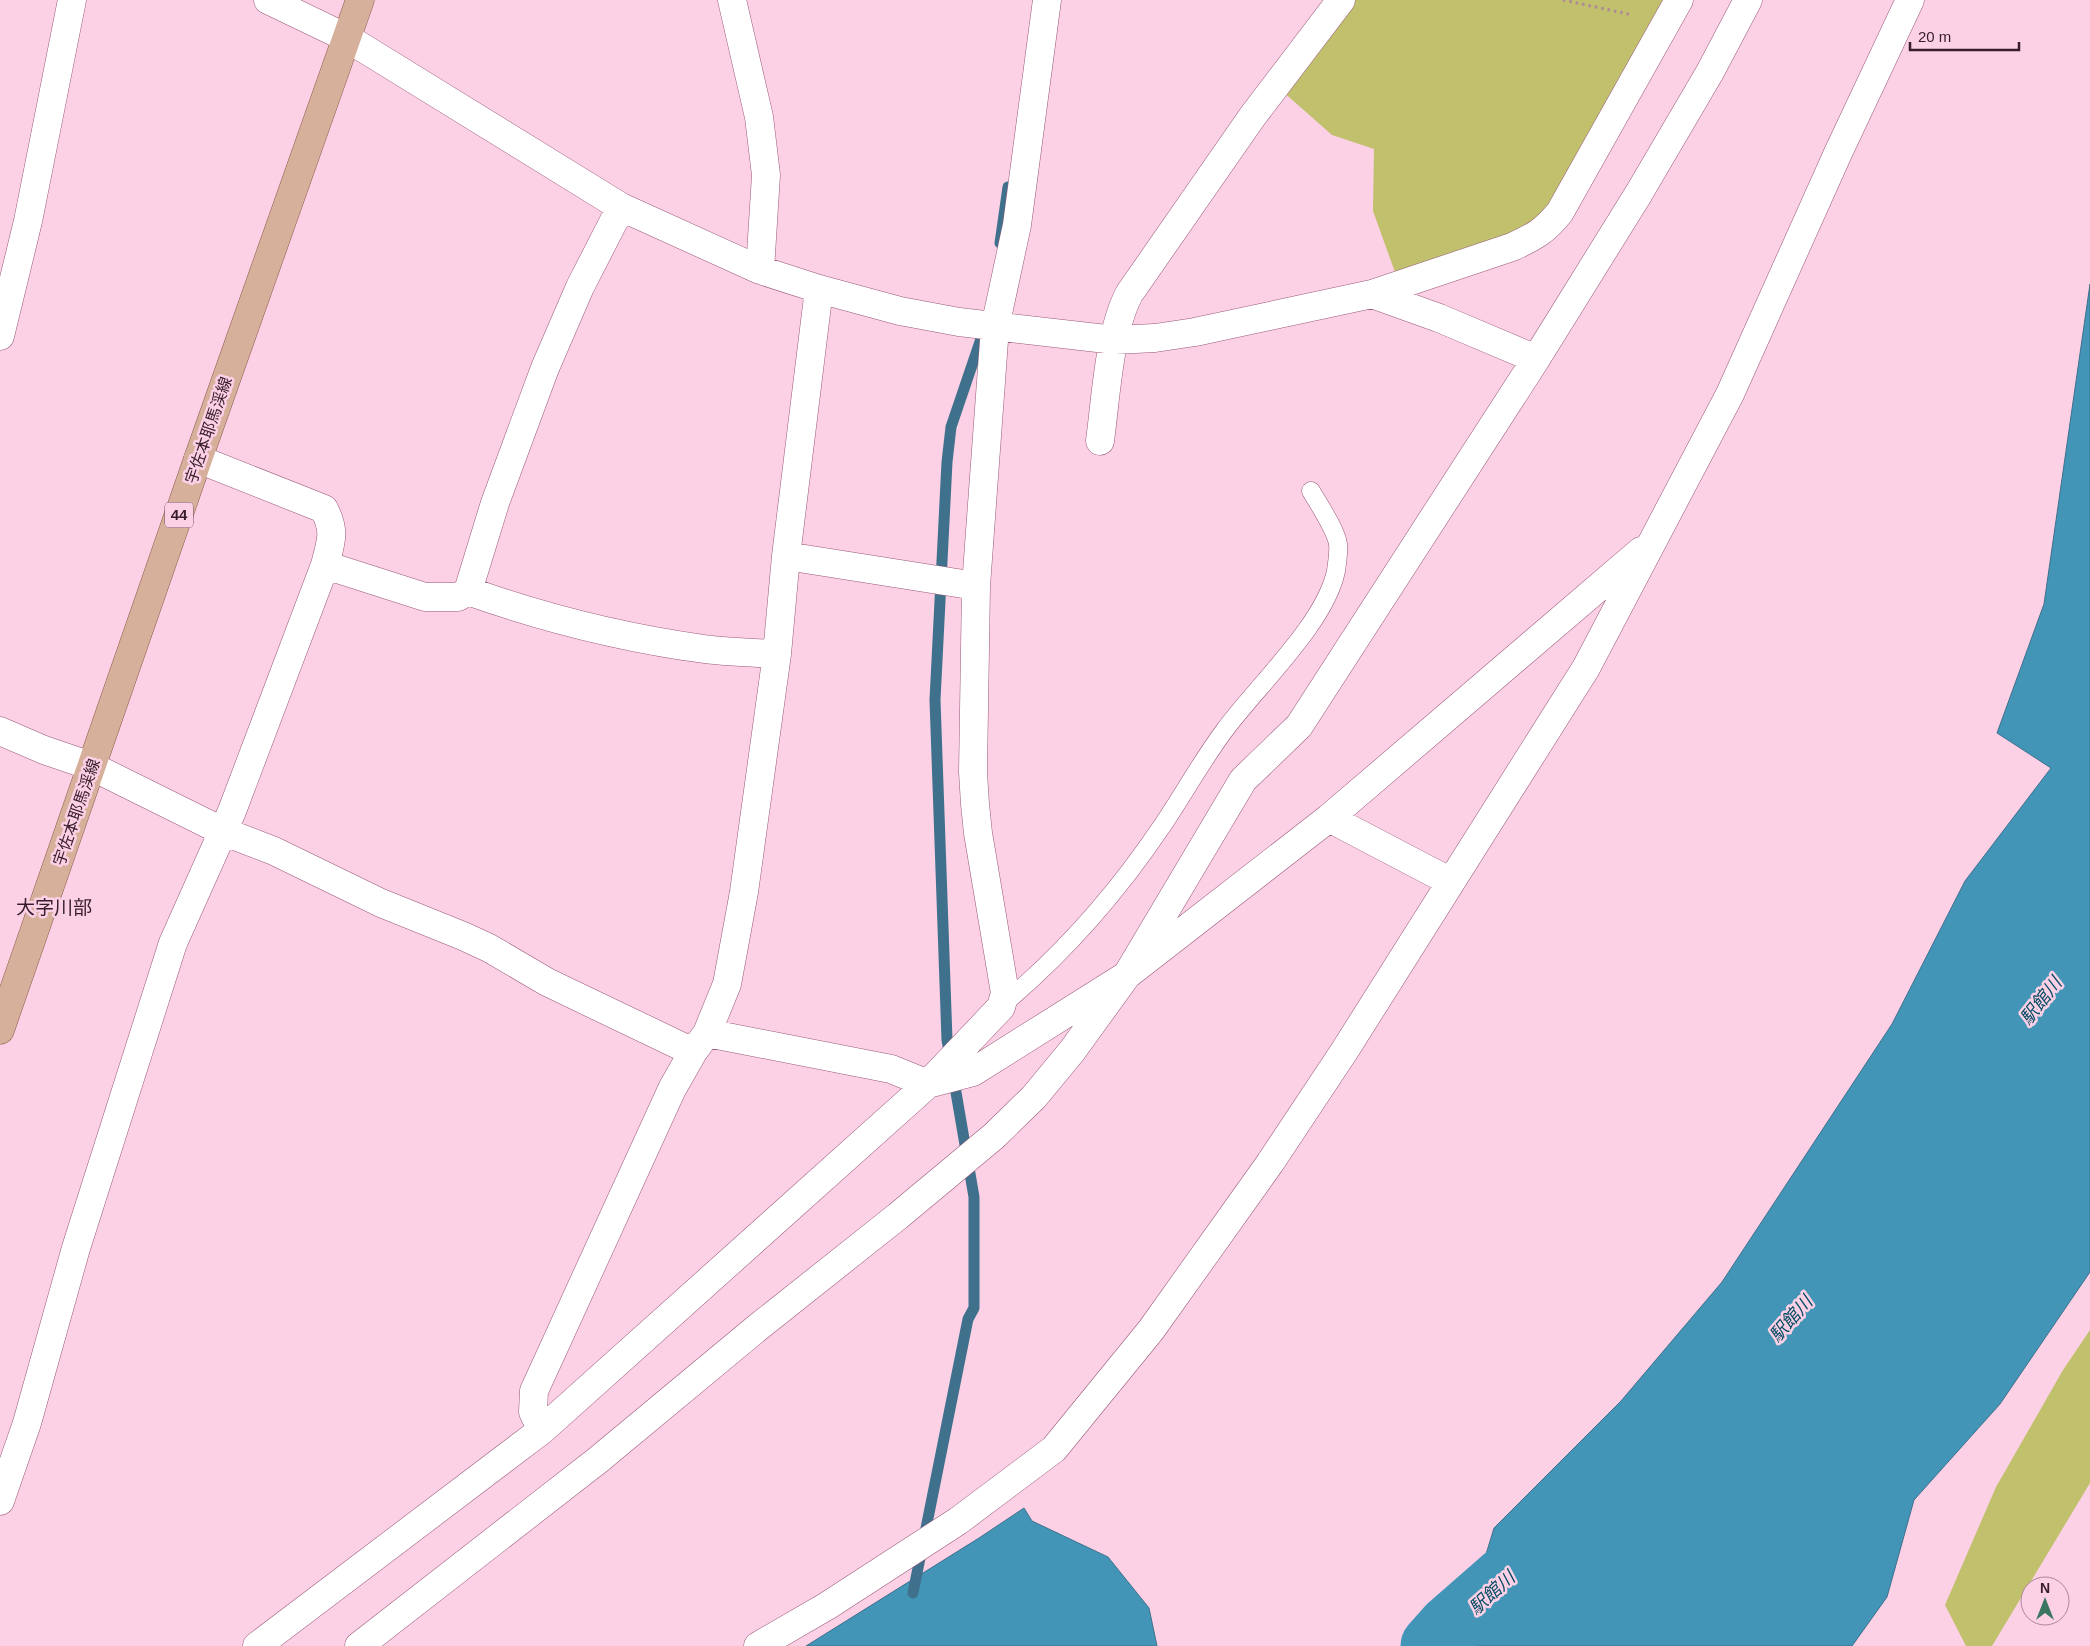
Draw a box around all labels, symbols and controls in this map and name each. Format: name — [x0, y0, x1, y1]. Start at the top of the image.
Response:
scale bar — [1910, 20, 2019, 52]
text: 20 m — [1918, 28, 1951, 45]
street label: 宇佐本耶馬渓線 — [182, 374, 235, 486]
road number: 44 — [165, 502, 193, 528]
street label: 宇佐本耶馬渓線 — [50, 756, 103, 868]
district label: 大字川部 — [16, 897, 92, 918]
water label: 駅館川 — [2016, 972, 2067, 1028]
water label: 駅館川 — [1766, 1291, 1818, 1346]
water label: 駅館川 — [1465, 1566, 1520, 1618]
north arrow — [2020, 1576, 2070, 1626]
text: N — [2040, 1580, 2050, 1596]

